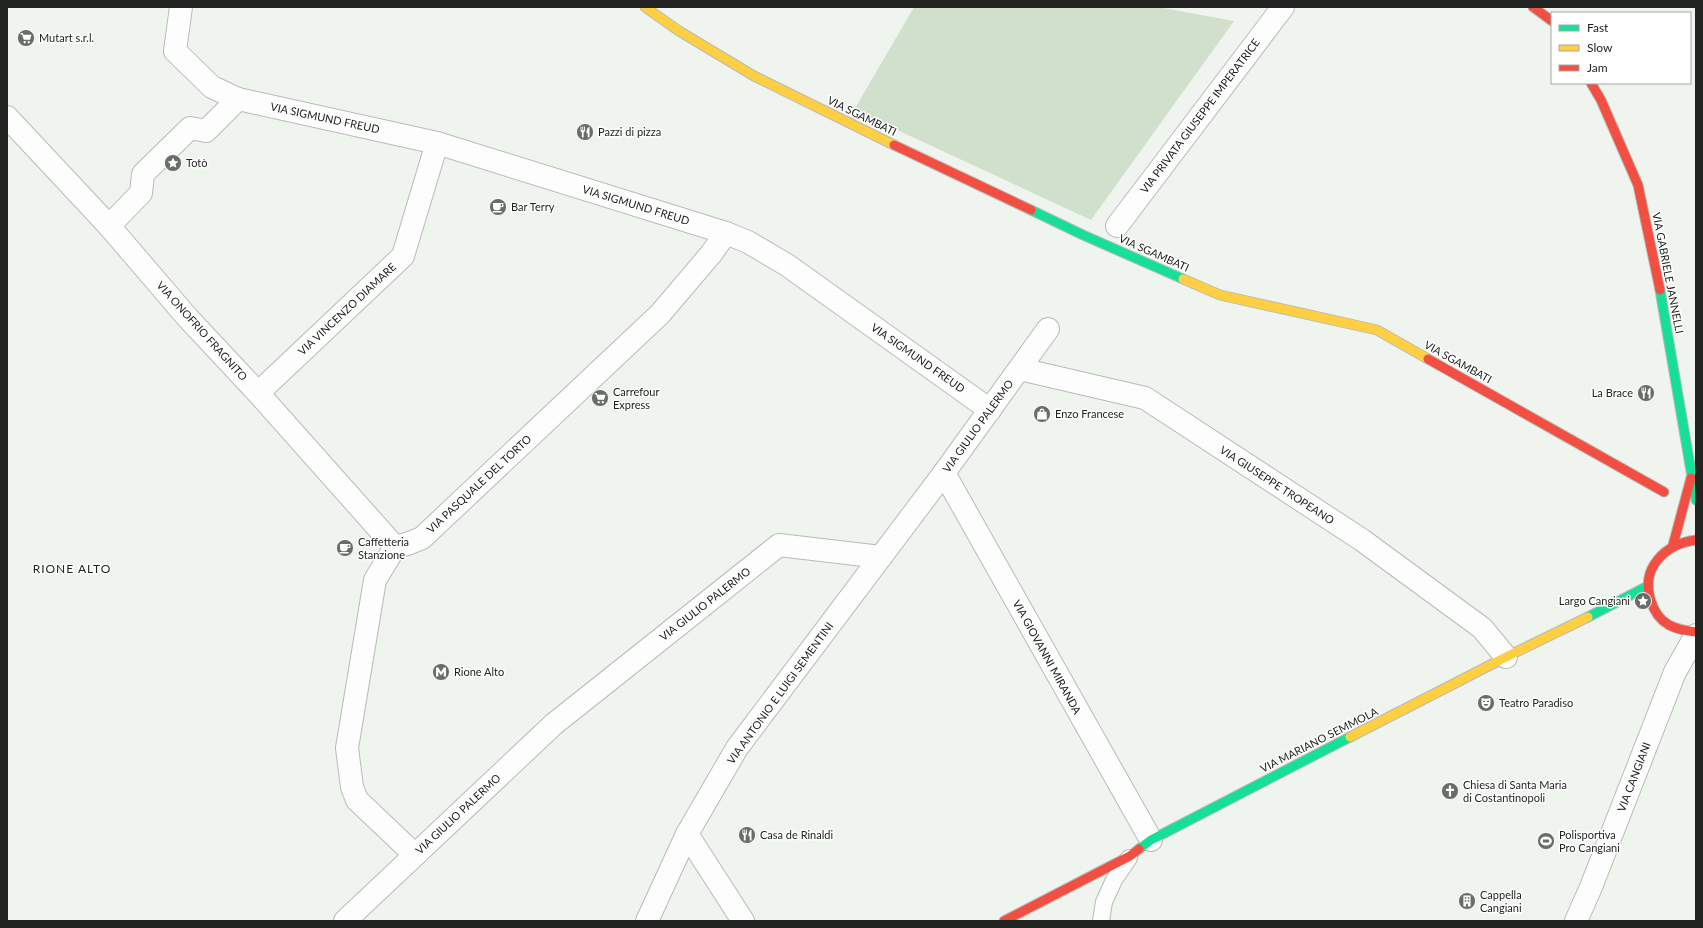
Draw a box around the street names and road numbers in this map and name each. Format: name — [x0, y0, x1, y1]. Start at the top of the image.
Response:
street label: VIA PRIVATA GIUSEPPE IMPERATRICE — [1137, 36, 1262, 195]
street label: VIA SGAMBATI — [826, 93, 899, 138]
street label: VIA SIGMUND FREUD — [269, 100, 381, 135]
street label: VIA SIGMUND FREUD — [581, 182, 691, 227]
street label: VIA GABRIELE JANNELLI — [1650, 211, 1687, 335]
street label: VIA SGAMBATI — [1117, 231, 1191, 274]
street label: VIA VINCENZO DIAMARE — [295, 260, 398, 357]
street label: VIA ONOFRIO FRAGNITO — [154, 278, 251, 383]
street label: VIA SIGMUND FREUD — [869, 320, 968, 395]
street label: VIA SGAMBATI — [1422, 338, 1494, 385]
street label: VIA GIULIO PALERMO — [940, 377, 1016, 475]
street label: VIA PASQUALE DEL TORTO — [424, 432, 534, 535]
street label: VIA GIUSEPPE TROPEANO — [1218, 443, 1337, 527]
street label: VIA GIULIO PALERMO — [657, 564, 753, 643]
street label: VIA GIOVANNI MIRANDA — [1011, 597, 1085, 717]
street label: VIA ANTONIO E LUIGI SEMENTINI — [724, 619, 835, 766]
street label: VIA MARIANO SEMMOLA — [1258, 704, 1380, 775]
street label: VIA CANGIANI — [1614, 740, 1653, 814]
street label: VIA GIULIO PALERMO — [412, 771, 503, 856]

